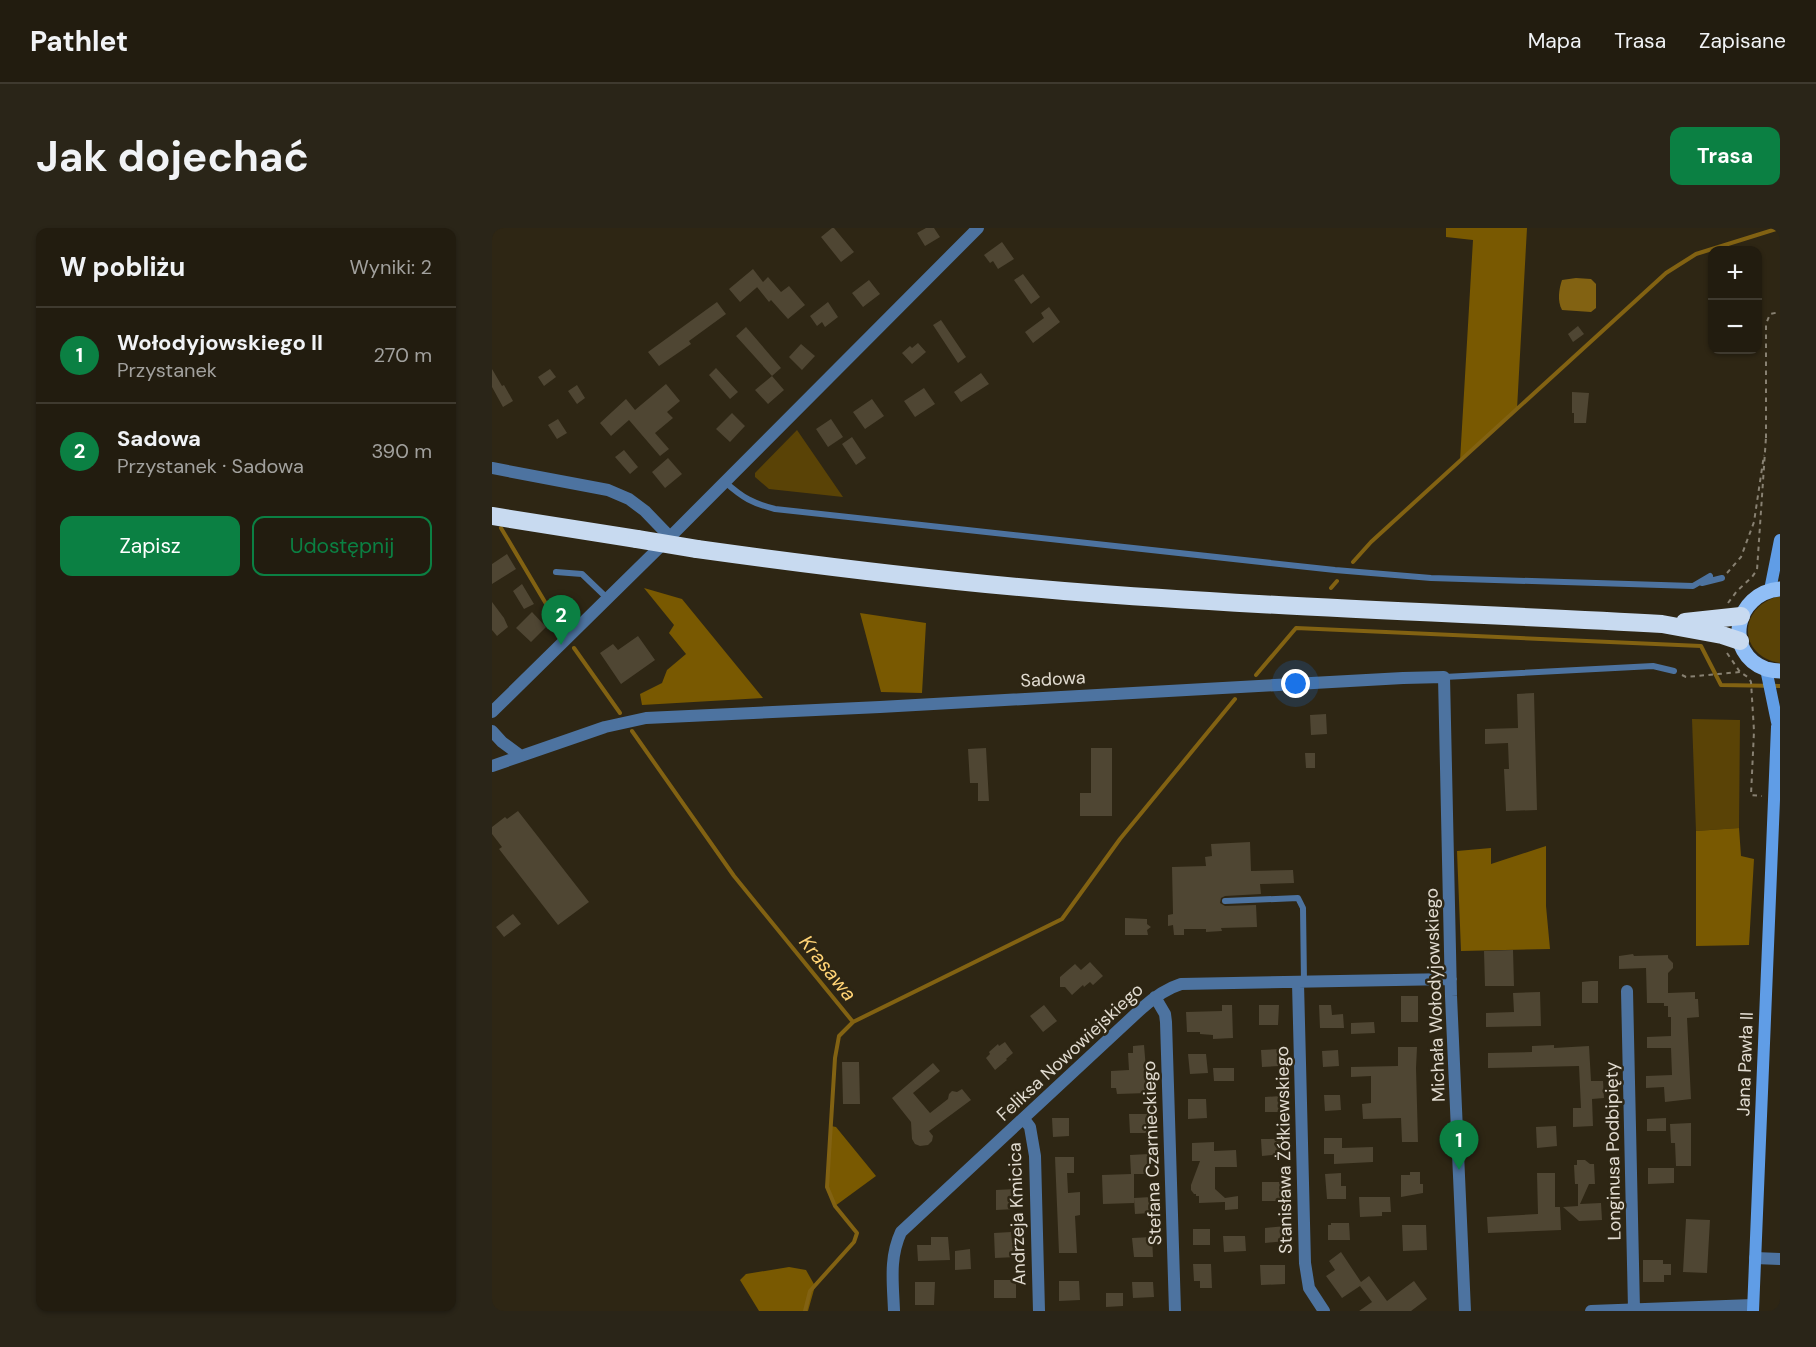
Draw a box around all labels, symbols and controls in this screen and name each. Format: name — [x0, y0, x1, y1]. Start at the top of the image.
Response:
text: Pathlet — [30, 23, 128, 60]
text: Mapa — [1528, 27, 1581, 55]
text: Trasa — [1614, 27, 1666, 55]
text: Zapisane — [1699, 27, 1786, 55]
button: Trasa — [1670, 127, 1780, 185]
text: Jak dojechać — [36, 129, 309, 184]
map controls — [1708, 246, 1762, 354]
button: + — [1708, 246, 1762, 300]
text: W pobliżu — [60, 250, 185, 284]
text: Wyniki: 2 — [349, 254, 432, 280]
button: − — [1708, 300, 1762, 354]
text: Wołodyjowskiego II — [117, 328, 323, 357]
text: 1 — [76, 342, 83, 368]
text: 270 m — [374, 342, 432, 368]
text: Przystanek — [117, 357, 217, 383]
text: Sadowa — [117, 424, 201, 453]
text: 2 — [74, 438, 85, 464]
text: 390 m — [371, 438, 432, 464]
text: Przystanek · Sadowa — [117, 453, 304, 479]
button: Zapisz — [60, 516, 240, 576]
button: Udostępnij — [252, 516, 432, 576]
pin: 2 — [542, 596, 580, 645]
street label: Sadowa — [1020, 665, 1086, 693]
your location — [1281, 669, 1310, 698]
street label: Michała Wołodyjowskiego — [1419, 888, 1451, 1102]
water label: Krasawa — [794, 930, 862, 1006]
street label: Feliksa Nowowiejskiego — [992, 978, 1148, 1126]
street label: Jana Pawła II — [1731, 1011, 1759, 1117]
street label: Stanisława Żółkiewskiego — [1270, 1046, 1298, 1254]
street label: Stefana Czarnieckiego — [1137, 1060, 1167, 1246]
street label: Longinusa Podbipięty — [1599, 1061, 1627, 1241]
pin: 1 — [1440, 1120, 1478, 1170]
street label: Andrzeja Kmicica — [1003, 1142, 1031, 1286]

